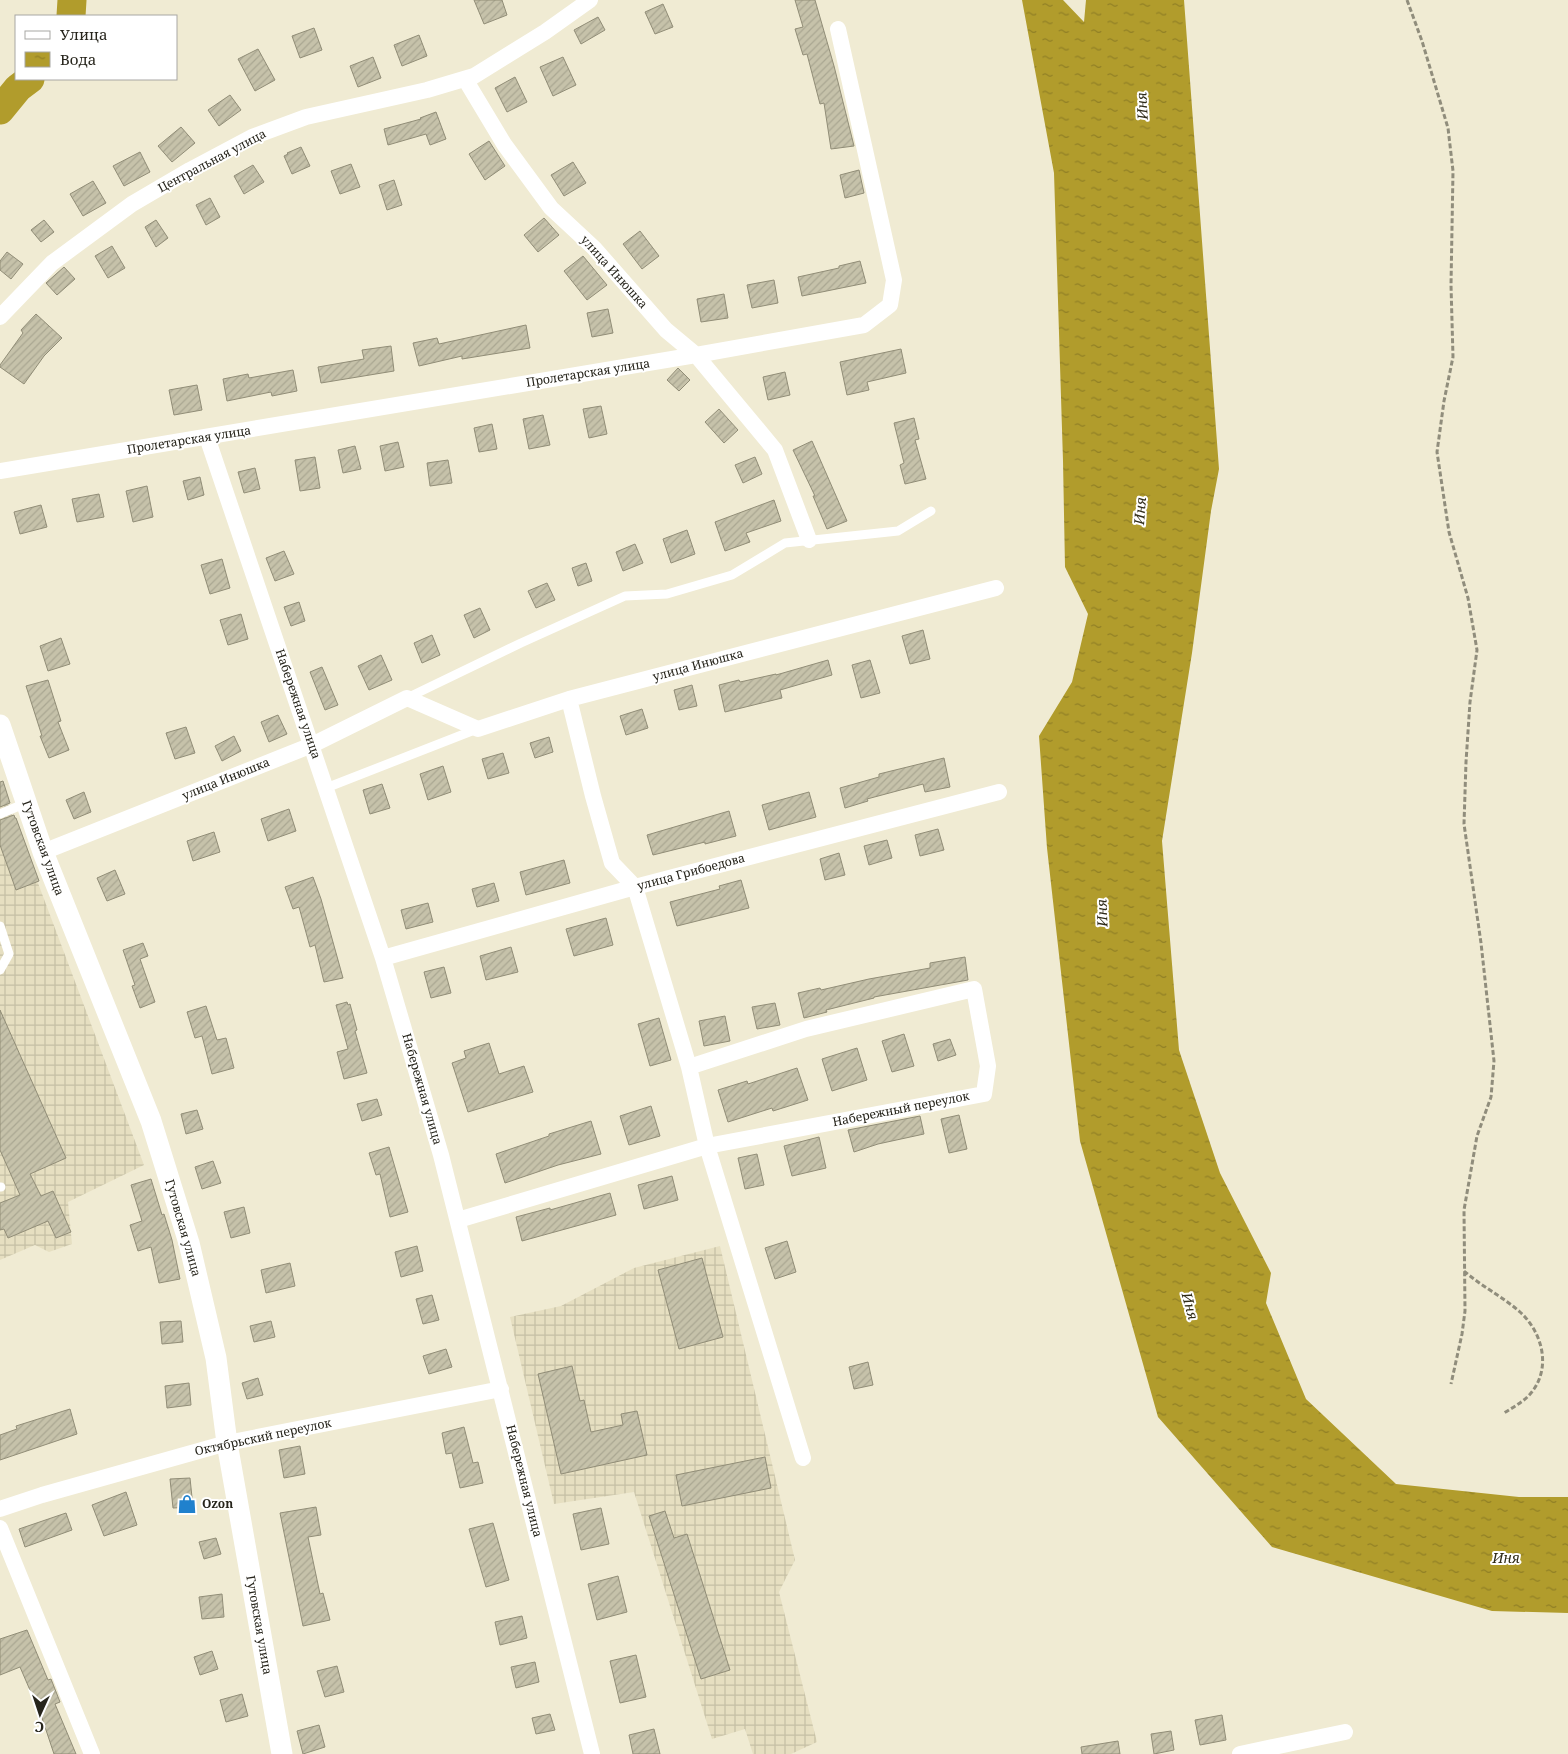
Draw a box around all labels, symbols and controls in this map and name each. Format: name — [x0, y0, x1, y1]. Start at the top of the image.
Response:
legend — [15, 15, 178, 80]
text: Улица — [60, 24, 108, 44]
text: Вода — [60, 49, 96, 69]
water label: Иня — [1131, 92, 1152, 121]
street label: Центральная улица — [155, 125, 269, 196]
street label: улица Инюшка — [577, 231, 652, 312]
street label: Пролетарская улица — [525, 354, 651, 391]
street label: Пролетарская улица — [126, 421, 252, 458]
water label: Иня — [1129, 497, 1150, 526]
street label: улица Инюшка — [651, 644, 745, 685]
street label: Набережная улица — [272, 647, 325, 761]
street label: улица Инюшка — [179, 753, 272, 804]
street label: Гутовская улица — [18, 798, 69, 898]
street label: улица Грибоедова — [635, 849, 747, 894]
water label: Иня — [1092, 899, 1112, 928]
street label: Набережная улица — [398, 1031, 447, 1147]
street label: Набережный переулок — [831, 1087, 972, 1130]
street label: Гутовская улица — [161, 1177, 206, 1279]
water label: Иня — [1177, 1289, 1203, 1322]
street label: Октябрьский переулок — [193, 1414, 334, 1459]
street label: Набережная улица — [502, 1423, 547, 1539]
shop icon: Ozon — [176, 1493, 198, 1515]
place label: Ozon — [202, 1495, 233, 1512]
water label: Иня — [1491, 1548, 1520, 1567]
street label: Гутовская улица — [242, 1574, 277, 1676]
north arrow — [15, 1689, 65, 1739]
text: С — [34, 1718, 44, 1737]

